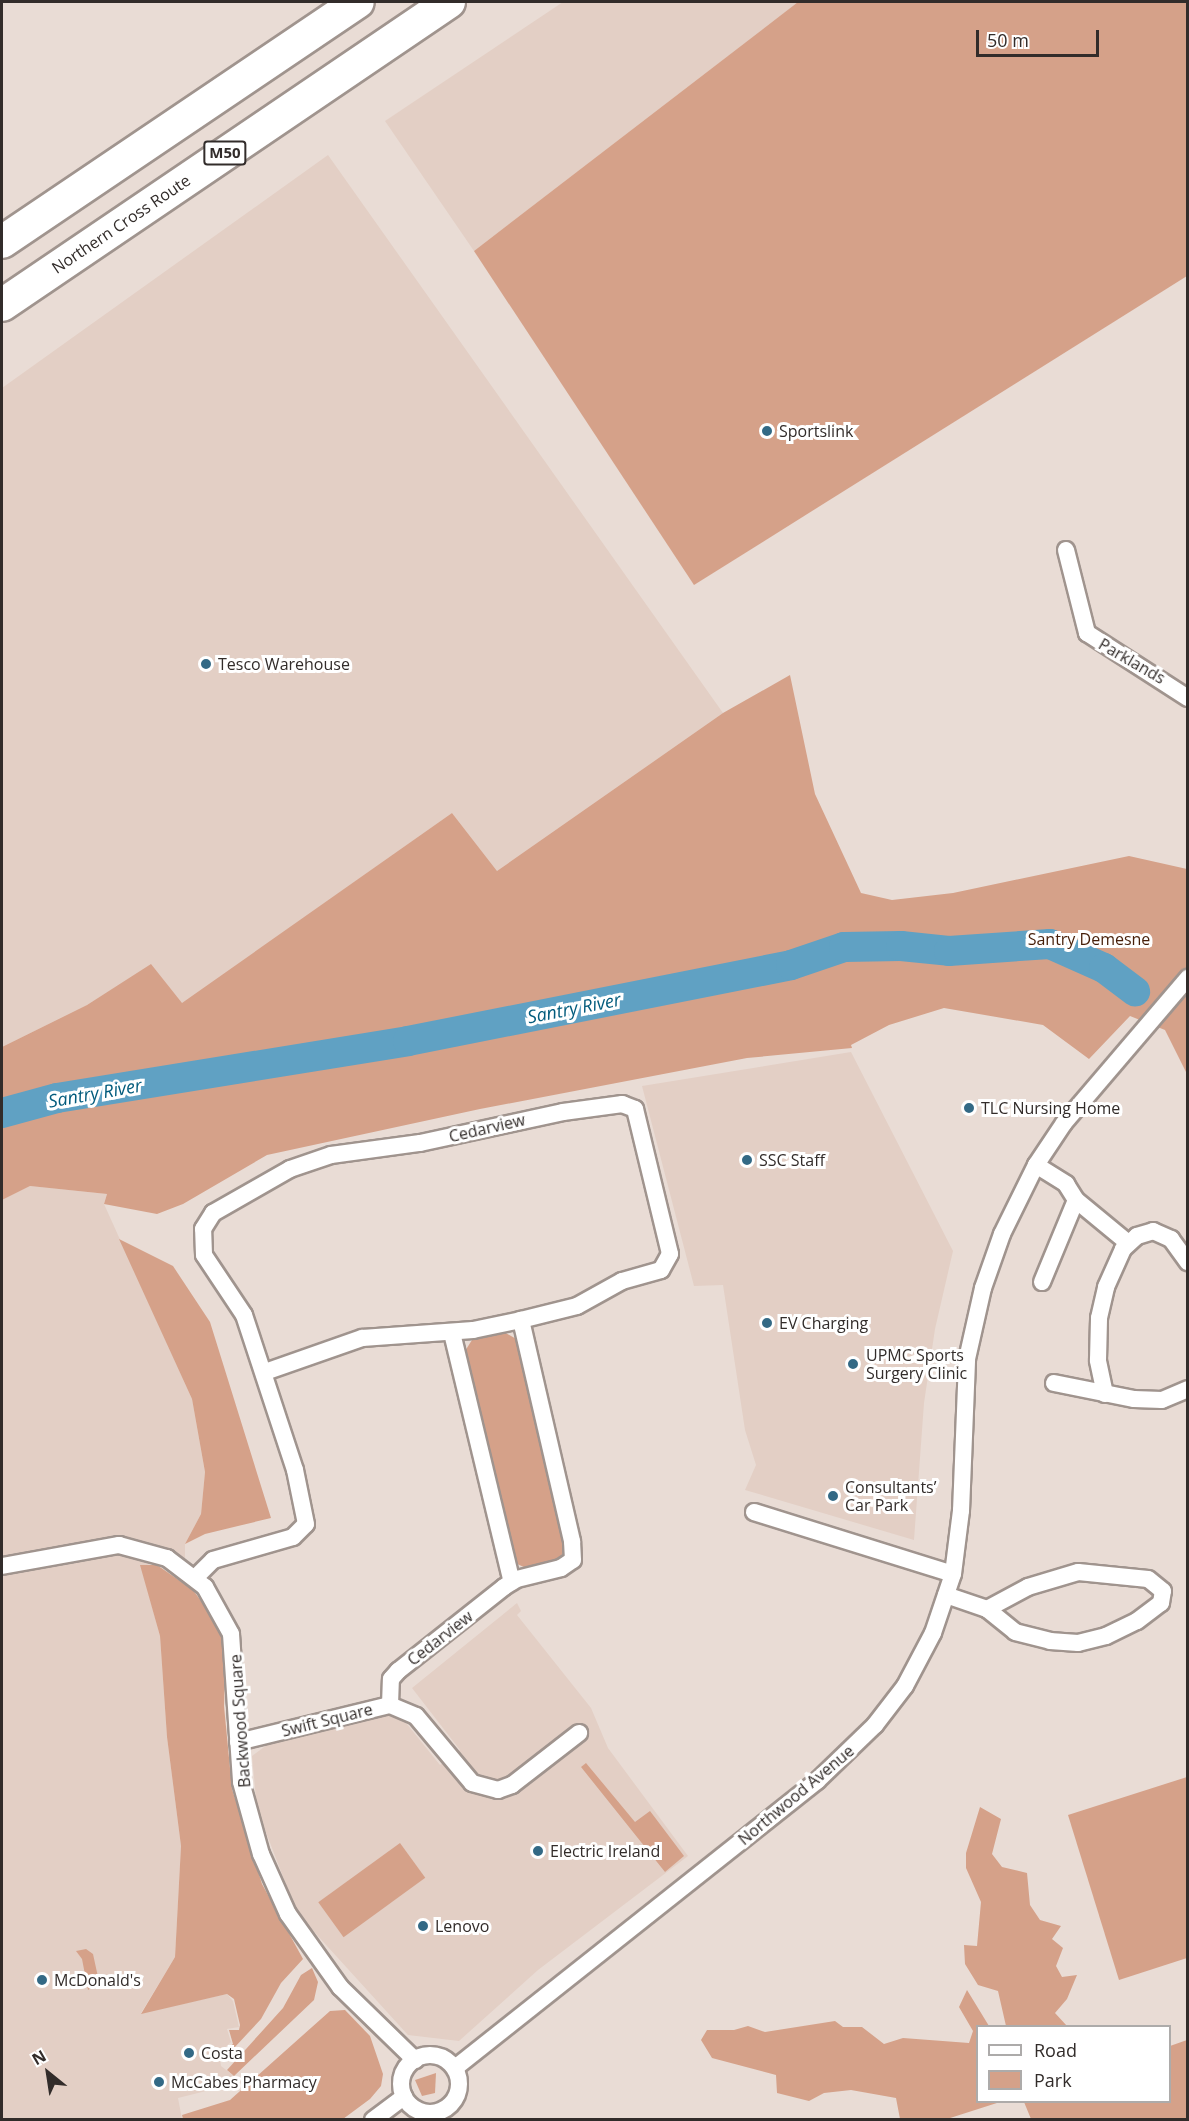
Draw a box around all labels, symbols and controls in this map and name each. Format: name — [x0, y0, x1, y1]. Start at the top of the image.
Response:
scale bar — [979, 18, 1102, 56]
text: 50 m — [987, 28, 1029, 52]
road number: M50 — [202, 141, 248, 165]
street label: Northern Cross Route — [48, 171, 194, 277]
place label: Sportslink — [779, 421, 853, 441]
marker: Sportslink — [760, 424, 774, 438]
street label: Parklands — [1095, 634, 1169, 688]
place label: Tesco Warehouse — [218, 654, 350, 674]
marker: Tesco Warehouse — [199, 657, 213, 671]
park label: Santry Demesne — [1028, 929, 1150, 949]
water label: Santry River — [525, 988, 623, 1028]
water label: Santry River — [46, 1074, 144, 1112]
place label: TLC Nursing Home — [981, 1098, 1120, 1118]
marker: TLC Nursing Home — [962, 1101, 976, 1115]
street label: Cedarview — [447, 1110, 527, 1146]
place label: SSC Staff — [759, 1150, 825, 1170]
marker: SSC Staff — [740, 1153, 754, 1167]
place label: EV Charging — [779, 1313, 868, 1333]
marker: EV Charging — [760, 1316, 774, 1330]
place label: UPMC Sports Surgery Clinic — [866, 1345, 967, 1383]
marker: UPMC Sports Surgery Clinic — [844, 1355, 862, 1373]
place label: Consultants’ Car Park — [845, 1477, 936, 1515]
marker: Consultants’ Car Park — [826, 1489, 840, 1503]
street label: Cedarview — [403, 1607, 477, 1669]
street label: Backwood Square — [226, 1654, 254, 1788]
street label: Swift Square — [279, 1699, 375, 1741]
street label: Northwood Avenue — [734, 1741, 858, 1849]
place label: Electric Ireland — [550, 1841, 660, 1861]
marker: Electric Ireland — [531, 1844, 545, 1858]
place label: Lenovo — [435, 1916, 489, 1936]
marker: Lenovo — [416, 1919, 430, 1933]
place label: McDonald's — [54, 1970, 141, 1990]
marker: McDonald's — [35, 1973, 49, 1987]
legend — [976, 2025, 1171, 2103]
text: Road — [1034, 2038, 1077, 2062]
north arrow — [18, 2043, 78, 2103]
place label: Costa — [201, 2043, 243, 2063]
text: N — [28, 2045, 50, 2070]
marker: Costa — [182, 2046, 196, 2060]
text: Park — [1034, 2068, 1072, 2092]
place label: McCabes Pharmacy — [171, 2072, 317, 2092]
marker: McCabes Pharmacy — [152, 2075, 166, 2089]

